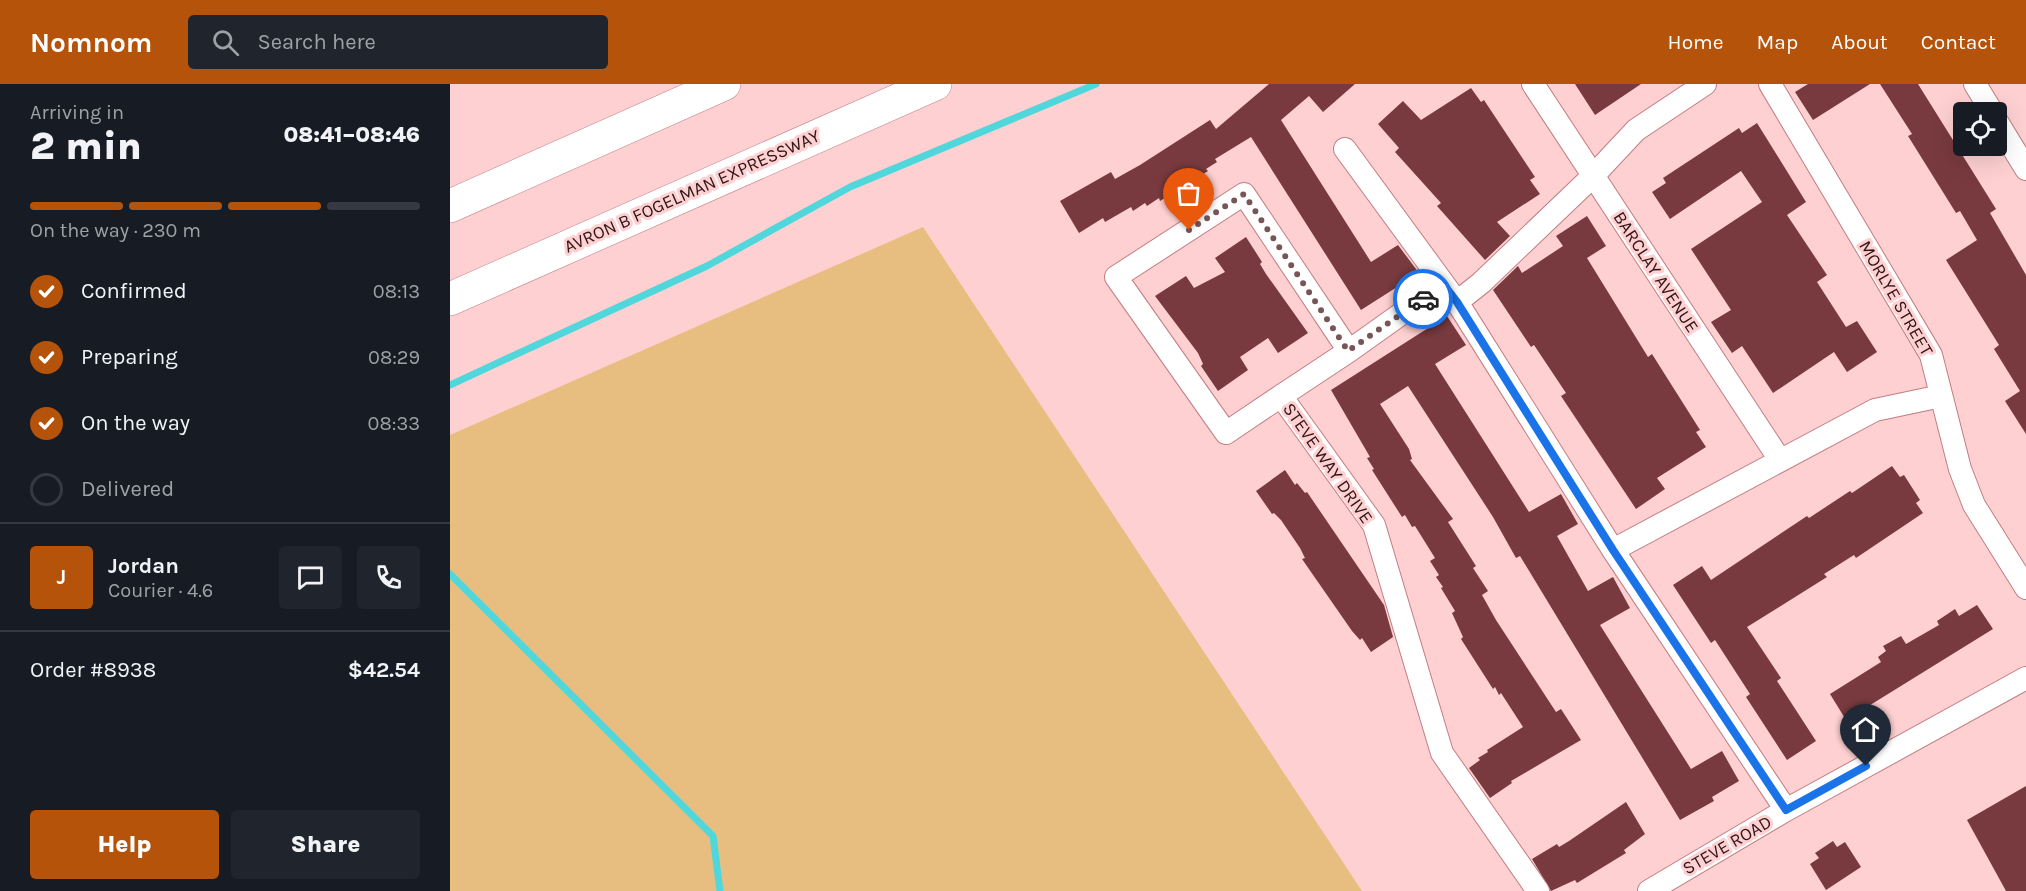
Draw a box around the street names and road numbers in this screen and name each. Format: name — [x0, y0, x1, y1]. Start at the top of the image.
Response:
street label: AVRON B FOGELMAN EXPRESSWAY — [561, 124, 823, 258]
street label: BARCLAY AVENUE — [1609, 207, 1703, 337]
street label: MORLYE STREET — [1854, 236, 1938, 360]
street label: STEVE WAY DRIVE — [1278, 398, 1378, 528]
street label: STEVE ROAD — [1678, 811, 1776, 879]

